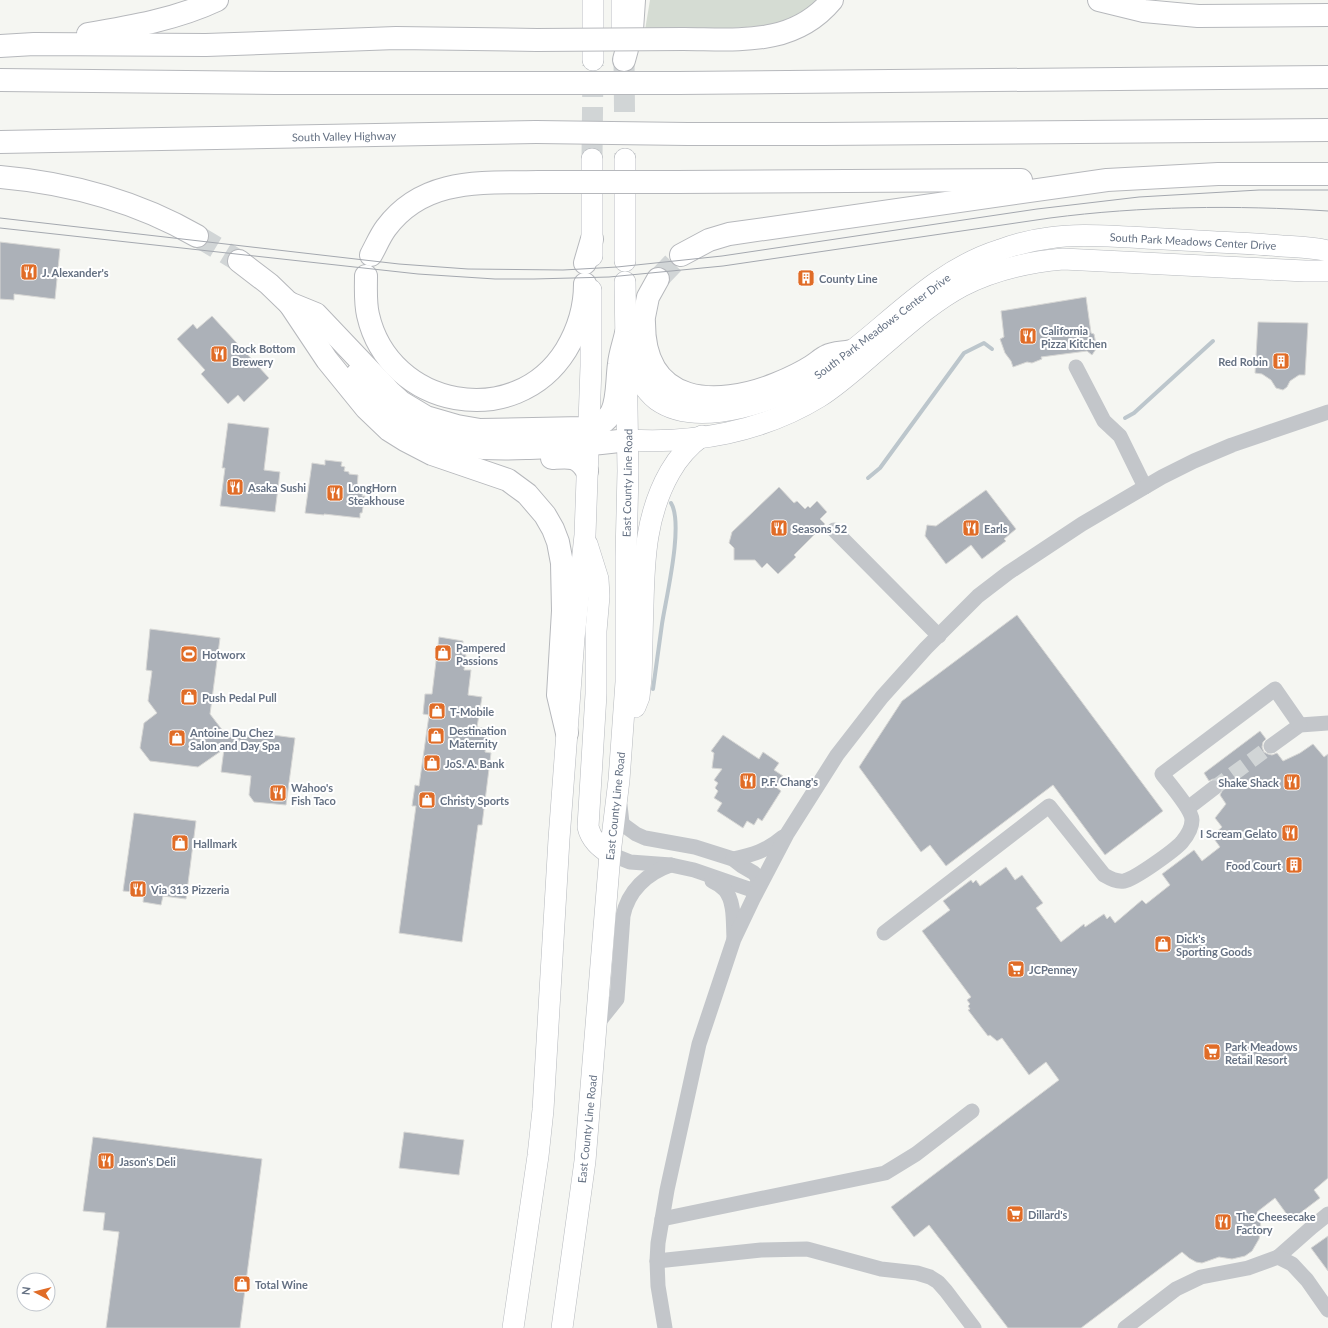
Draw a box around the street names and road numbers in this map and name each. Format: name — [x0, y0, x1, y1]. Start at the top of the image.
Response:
street label: South Valley Highway — [292, 129, 397, 143]
street label: South Park Meadows Center Drive — [1109, 230, 1277, 252]
street label: South Park Meadows Center Drive — [811, 270, 953, 381]
street label: East County Line Road — [620, 429, 634, 537]
street label: East County Line Road — [603, 751, 627, 861]
street label: East County Line Road — [575, 1074, 599, 1184]

